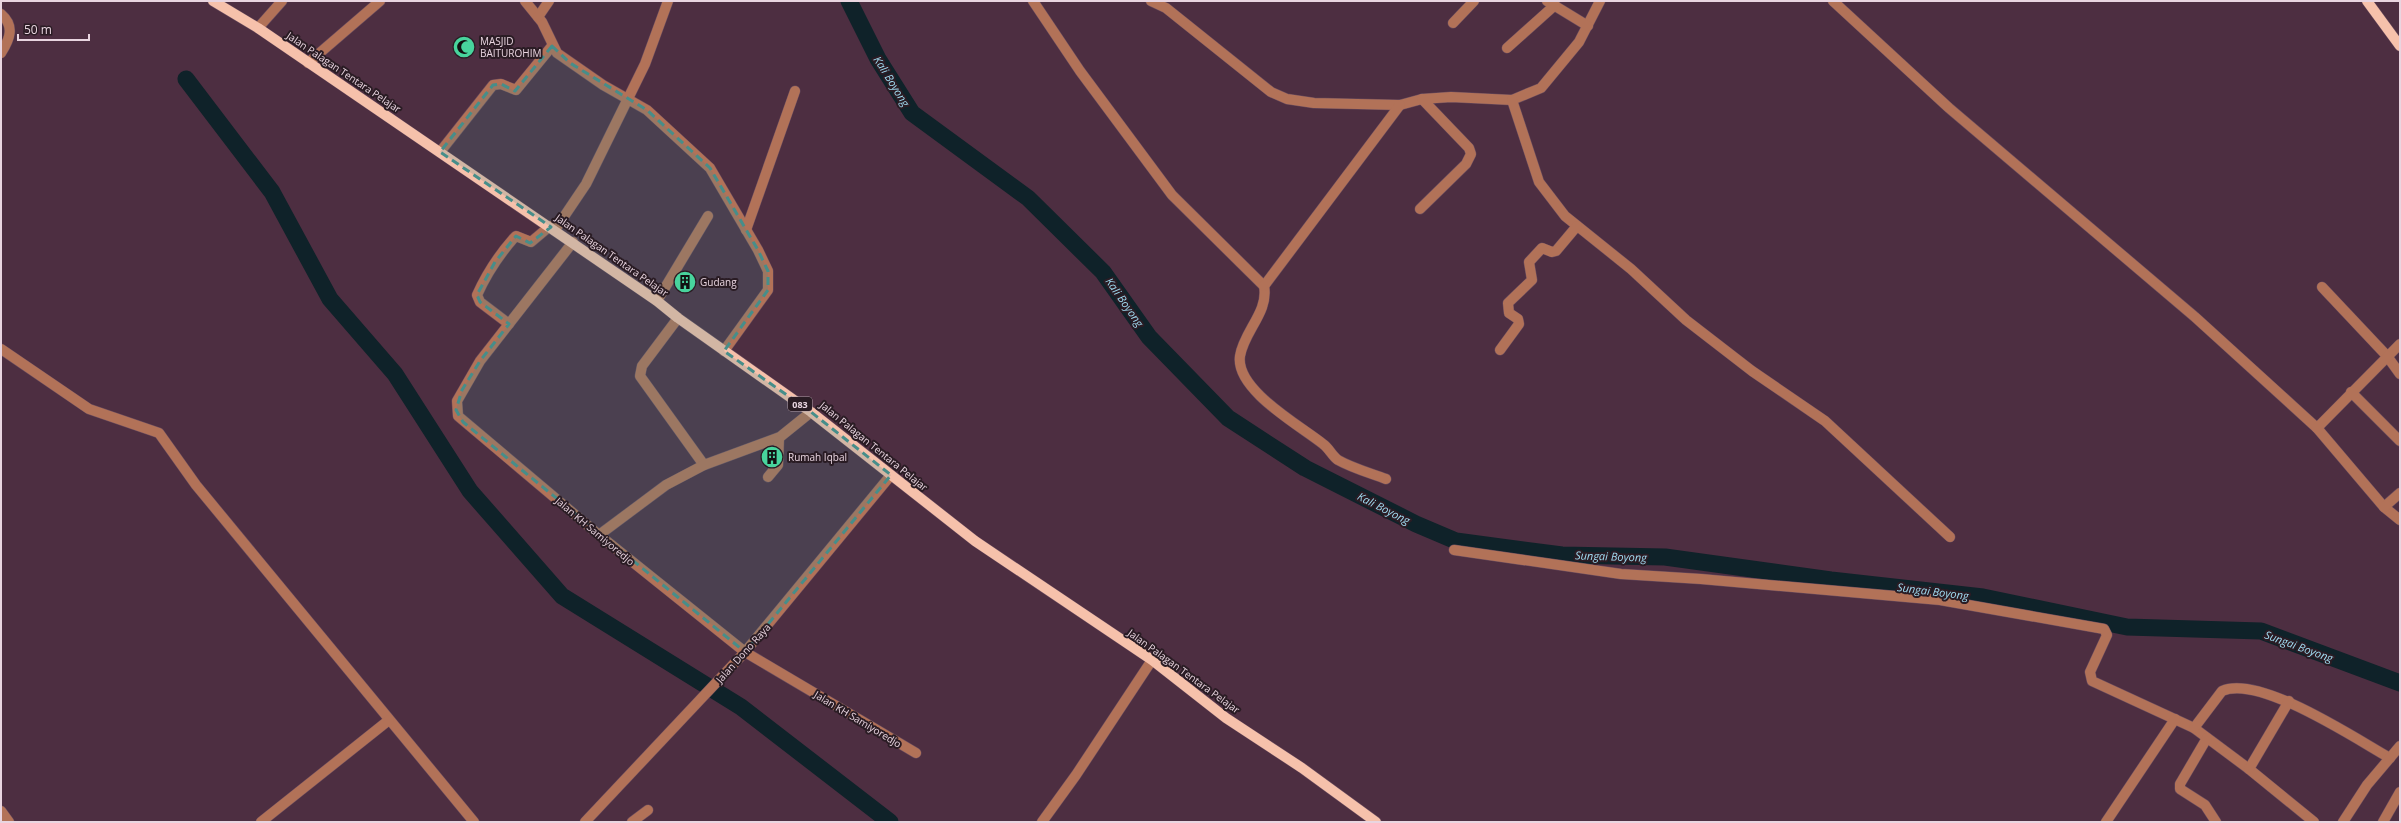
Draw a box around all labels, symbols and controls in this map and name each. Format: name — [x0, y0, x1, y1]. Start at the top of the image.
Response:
scale bar — [18, 16, 89, 42]
text: 50 m — [24, 21, 52, 38]
street label: Jalan Palagan Tentara Pelajar — [283, 28, 404, 116]
mosque icon: MASJID BAITUROHIM — [451, 34, 477, 60]
place label: MASJID BAITUROHIM — [480, 34, 541, 60]
water label: Kali Boyong — [871, 53, 914, 110]
street label: Jalan Palagan Tentara Pelajar — [552, 210, 671, 299]
building icon: Gudang — [672, 269, 698, 295]
water label: Kali Boyong — [1103, 274, 1148, 331]
place label: Gudang — [700, 275, 737, 289]
road number: 083 — [788, 397, 812, 411]
street label: Jalan Palagan Tentara Pelajar — [816, 397, 931, 494]
building icon: Rumah Iqbal — [759, 444, 785, 470]
place label: Rumah Iqbal — [788, 450, 847, 464]
water label: Kali Boyong — [1355, 488, 1414, 528]
street label: Jalan KH Samiyoredjo — [552, 493, 638, 568]
water label: Sungai Boyong — [1575, 547, 1648, 565]
water label: Sungai Boyong — [1896, 579, 1971, 603]
street label: Jalan Dono Raya — [712, 620, 773, 686]
street label: Jalan Palagan Tentara Pelajar — [1124, 625, 1243, 716]
water label: Sungai Boyong — [2263, 627, 2337, 666]
street label: Jalan KH Samiyoredjo — [811, 687, 904, 751]

